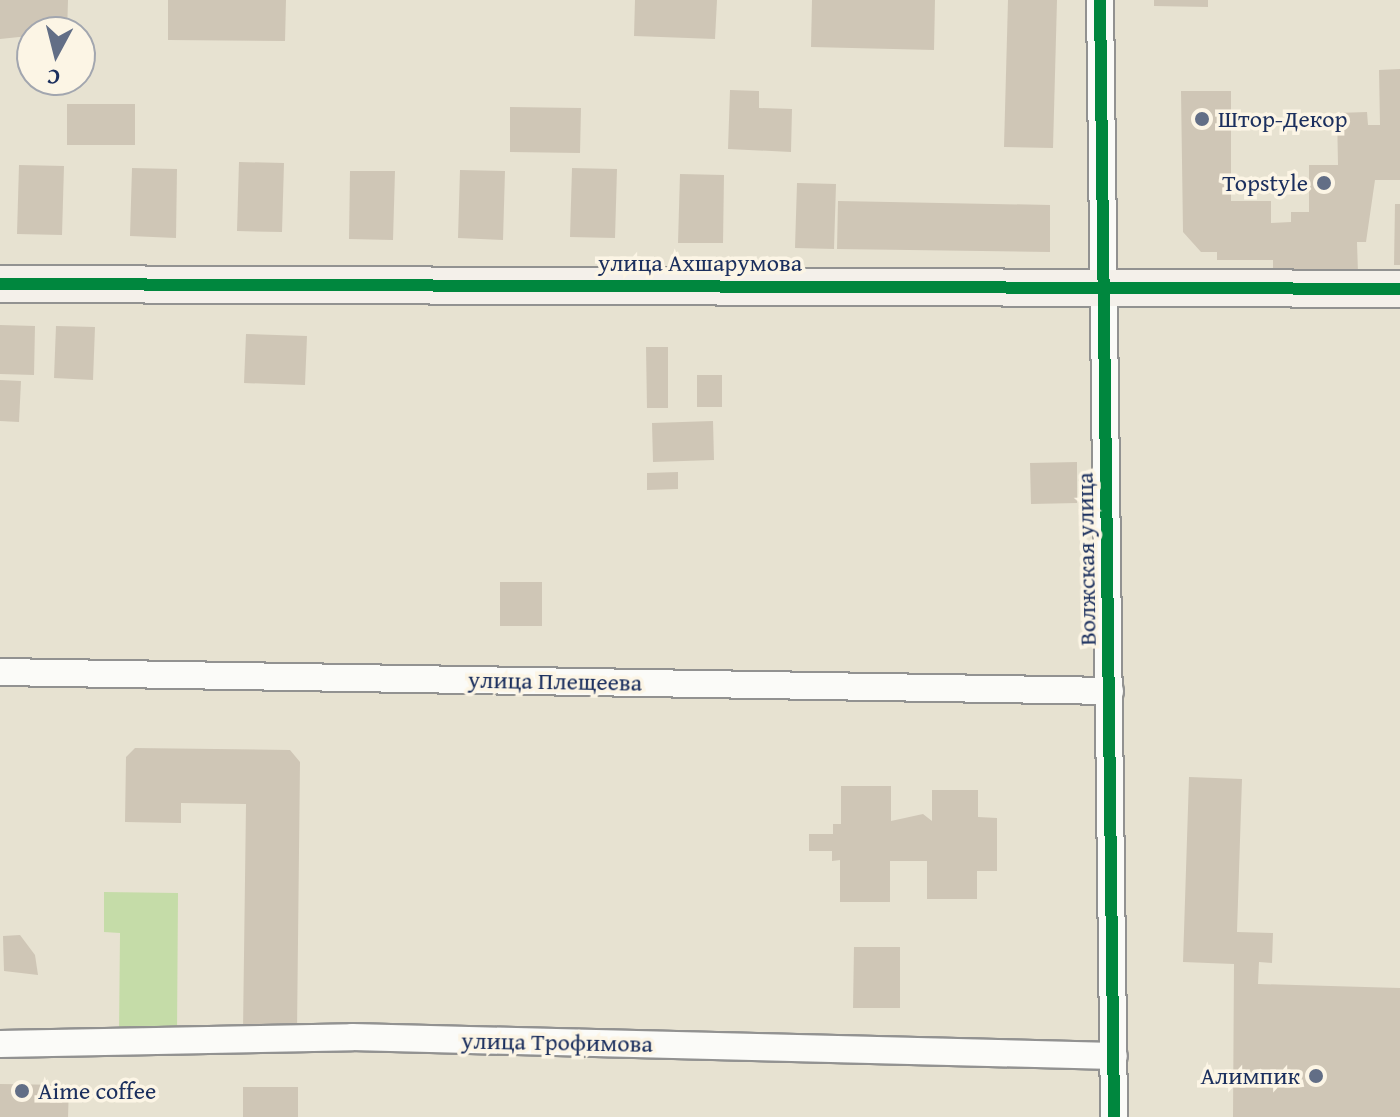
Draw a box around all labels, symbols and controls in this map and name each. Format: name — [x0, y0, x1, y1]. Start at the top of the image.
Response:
north arrow — [16, 16, 96, 96]
text: С — [45, 61, 61, 94]
place label: Штор-Декор — [1218, 105, 1347, 133]
marker: Штор-Декор — [1193, 110, 1211, 128]
place label: Topstyle — [1222, 169, 1308, 197]
marker: Topstyle — [1315, 174, 1333, 192]
street label: улица Ахшарумова — [598, 249, 802, 277]
street label: Волжская улица — [1070, 472, 1102, 646]
street label: улица Плещеева — [468, 665, 642, 697]
street label: улица Трофимова — [461, 1026, 653, 1058]
place label: Алимпик — [1200, 1062, 1300, 1090]
marker: Алимпик — [1307, 1067, 1325, 1085]
place label: Aime coffee — [38, 1077, 156, 1105]
marker: Aime coffee — [13, 1082, 31, 1100]

